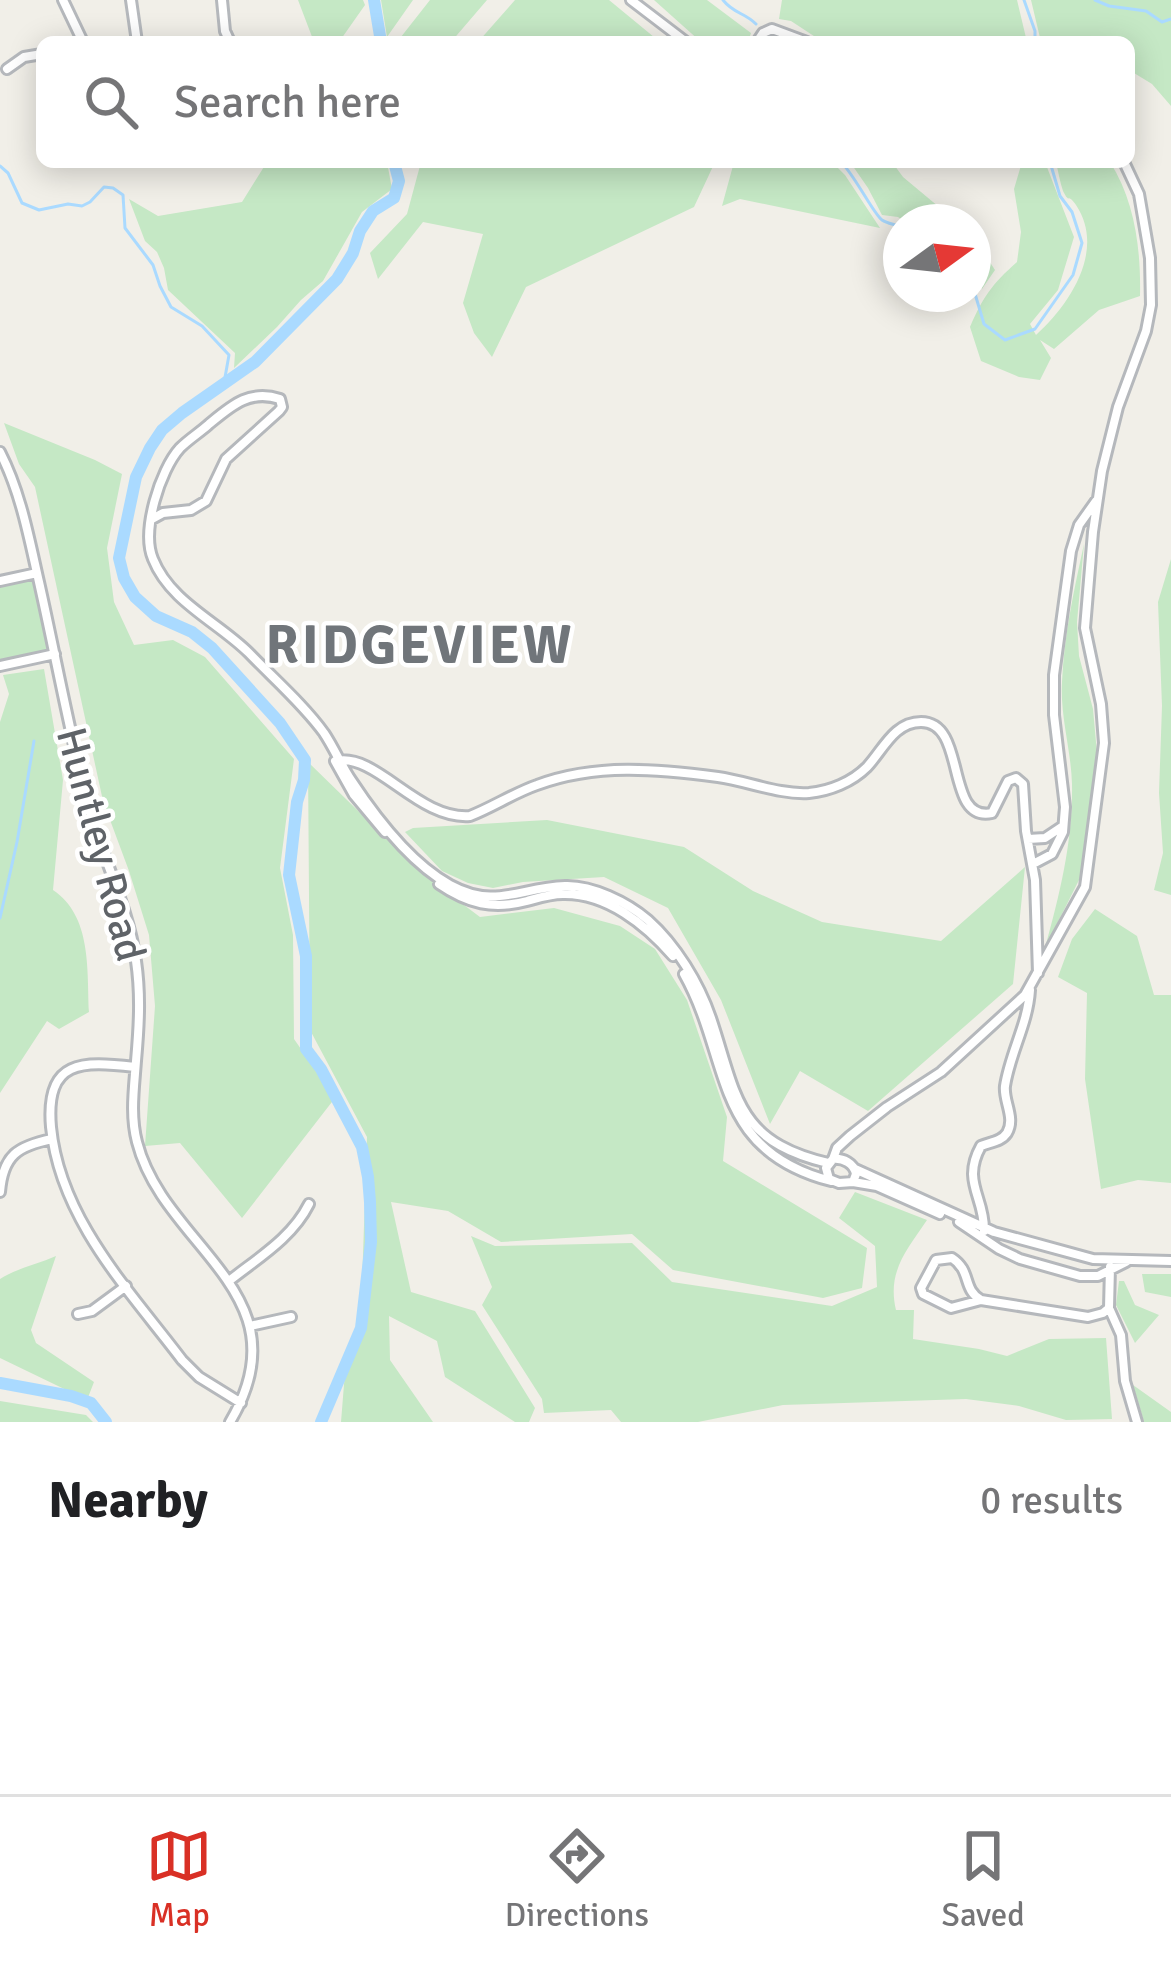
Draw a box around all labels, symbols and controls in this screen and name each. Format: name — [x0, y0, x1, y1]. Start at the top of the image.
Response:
search box — [36, 36, 1135, 168]
icon: search — [78, 69, 144, 135]
text: Search here — [174, 75, 401, 130]
north arrow — [883, 204, 991, 312]
district label: RIDGEVIEW — [265, 612, 575, 679]
street label: Huntley Road — [45, 722, 156, 967]
text: Nearby — [48, 1469, 208, 1532]
text: 0 results — [980, 1476, 1123, 1524]
tab: Map — [146, 1823, 212, 1936]
tab: Directions — [505, 1823, 649, 1936]
tab: Saved — [942, 1823, 1025, 1936]

